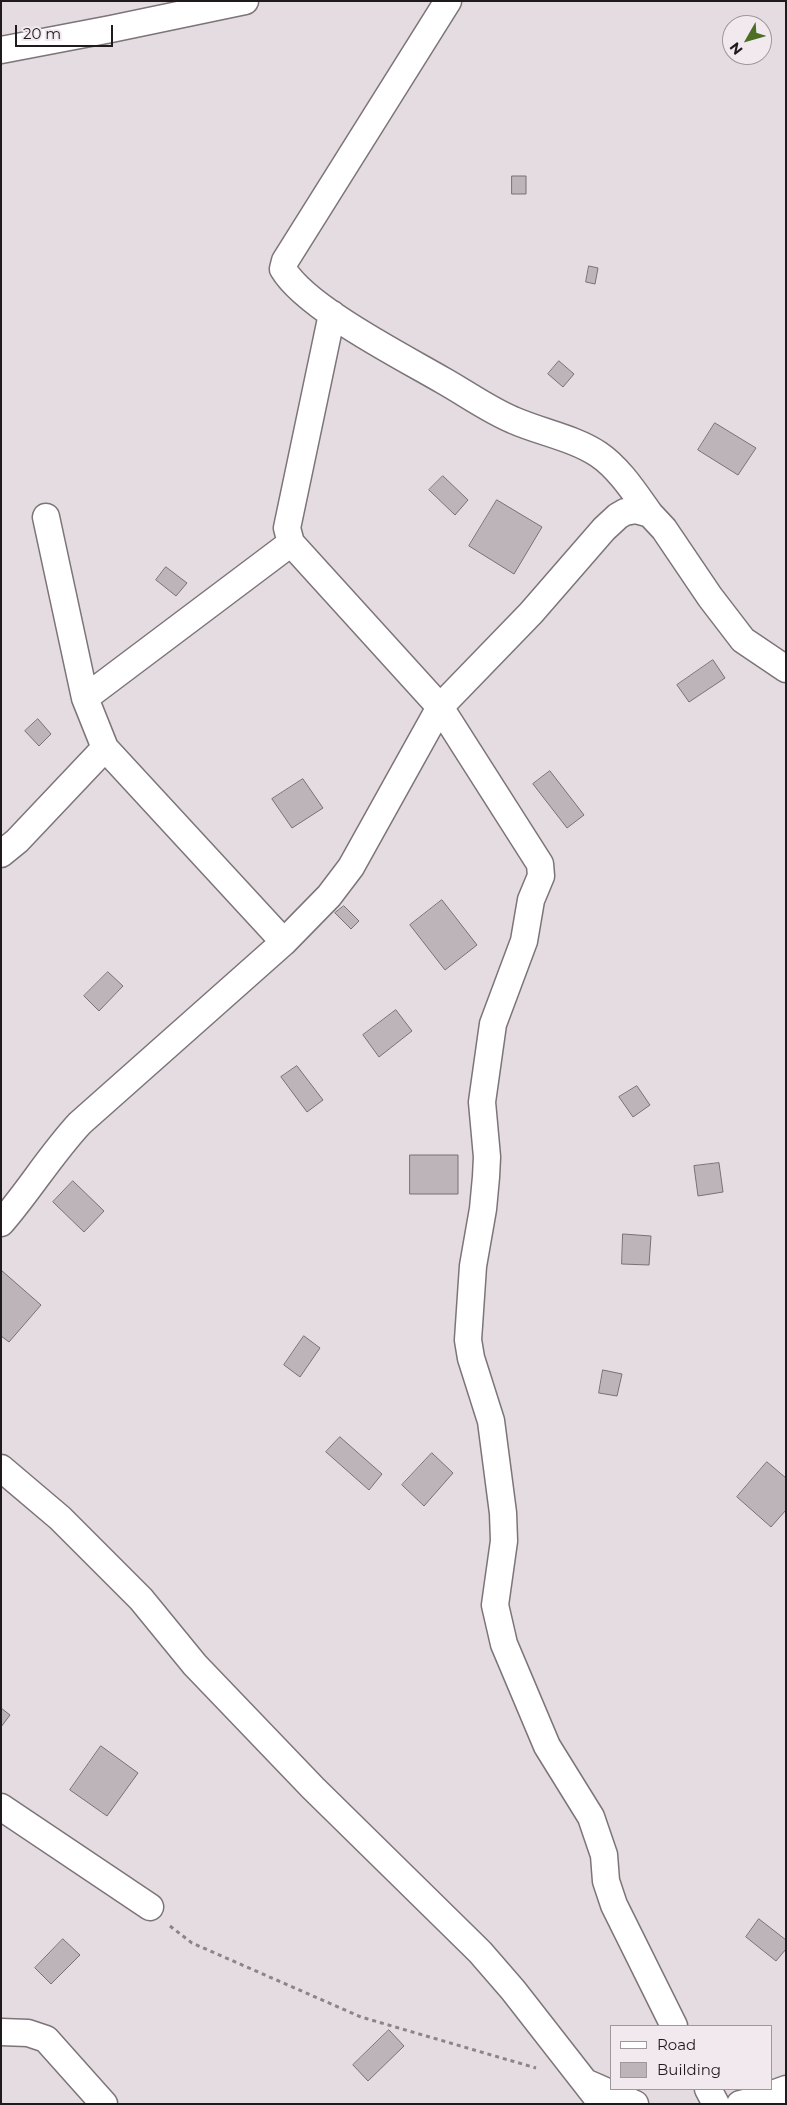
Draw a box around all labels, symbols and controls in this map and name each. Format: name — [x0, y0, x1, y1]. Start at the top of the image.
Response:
scale bar — [18, 15, 115, 47]
north arrow — [722, 15, 772, 65]
text: 20 m — [23, 24, 61, 43]
text: N — [725, 39, 747, 59]
legend — [610, 2025, 772, 2090]
text: Road — [657, 2035, 696, 2054]
text: Building — [657, 2060, 721, 2079]

